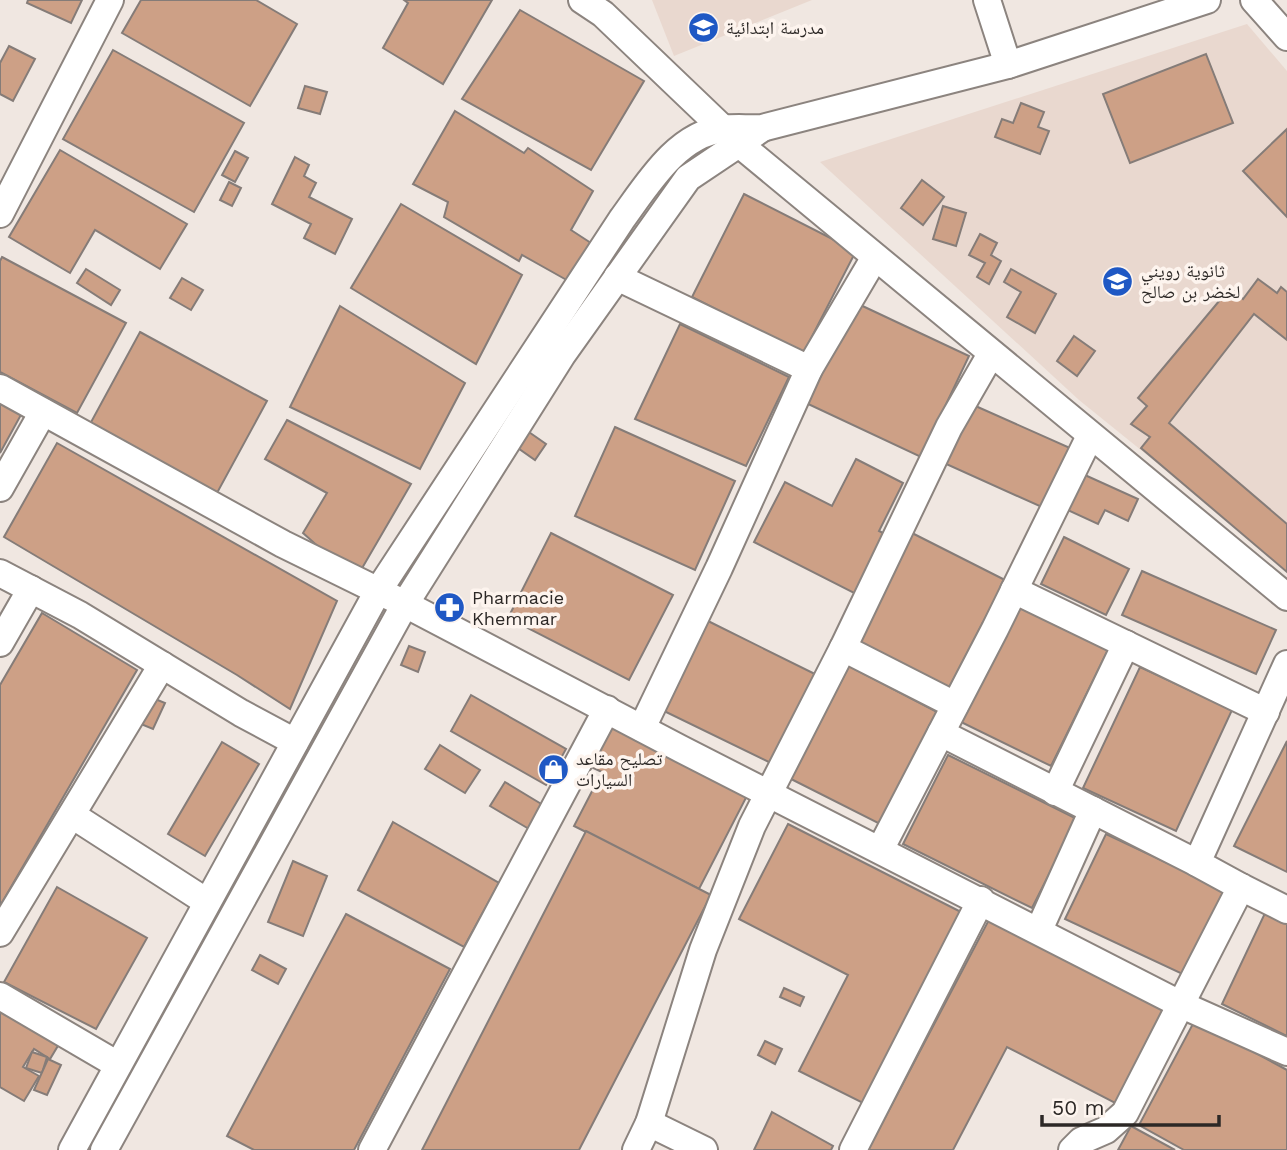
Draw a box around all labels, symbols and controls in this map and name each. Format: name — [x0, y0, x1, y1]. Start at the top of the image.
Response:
school or university icon: مدرسة ابتدائية — [686, 11, 720, 45]
place label: مدرسة ابتدائية — [726, 17, 824, 39]
place label: ثانوية رويني لخضر بن صالح — [1141, 260, 1240, 304]
school or university icon: ثانوية رويني لخضر بن صالح — [1101, 264, 1135, 298]
place label: Pharmacie Khemmar — [472, 587, 564, 629]
pharmacy icon: Pharmacie Khemmar — [432, 591, 466, 625]
place label: تصليح مقاعد السيارات — [576, 748, 663, 790]
shop icon: تصليح مقاعد السيارات — [536, 752, 570, 786]
scale bar — [1042, 1084, 1219, 1128]
text: 50 m — [1052, 1095, 1104, 1120]

